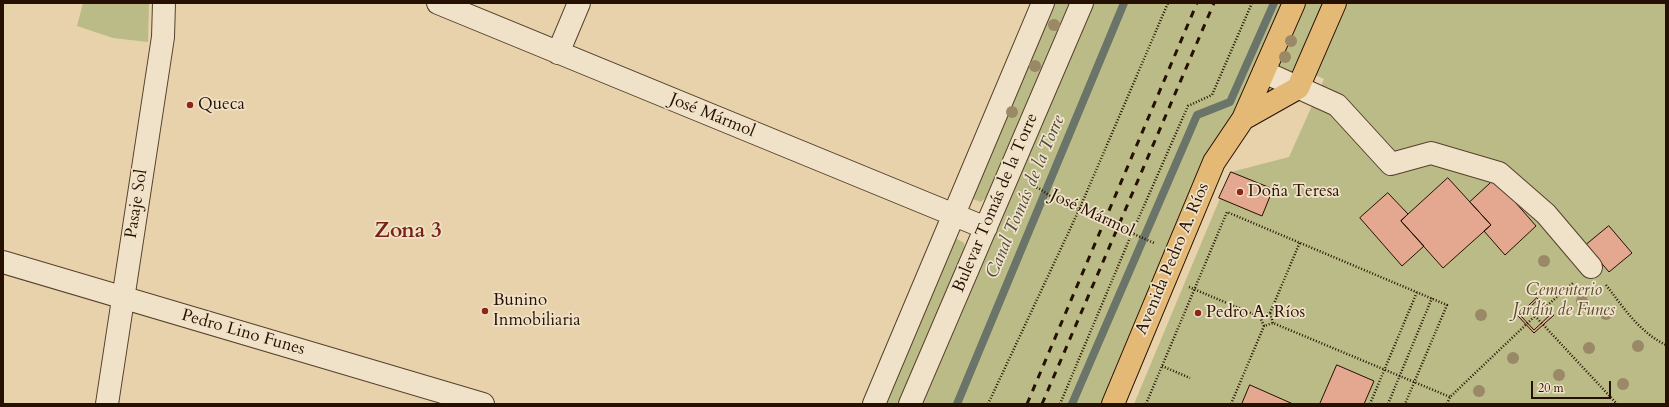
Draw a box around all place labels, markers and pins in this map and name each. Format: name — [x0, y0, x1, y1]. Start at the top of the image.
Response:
place label: Queca — [198, 95, 245, 115]
marker: Queca — [185, 100, 195, 110]
place label: Doña Teresa — [1248, 182, 1340, 202]
marker: Doña Teresa — [1235, 187, 1245, 197]
place label: Bunino Inmobiliaria — [493, 291, 581, 331]
place label: Pedro A. Ríos — [1206, 303, 1305, 323]
marker: Bunino Inmobiliaria — [480, 306, 490, 316]
marker: Pedro A. Ríos — [1193, 308, 1203, 318]

